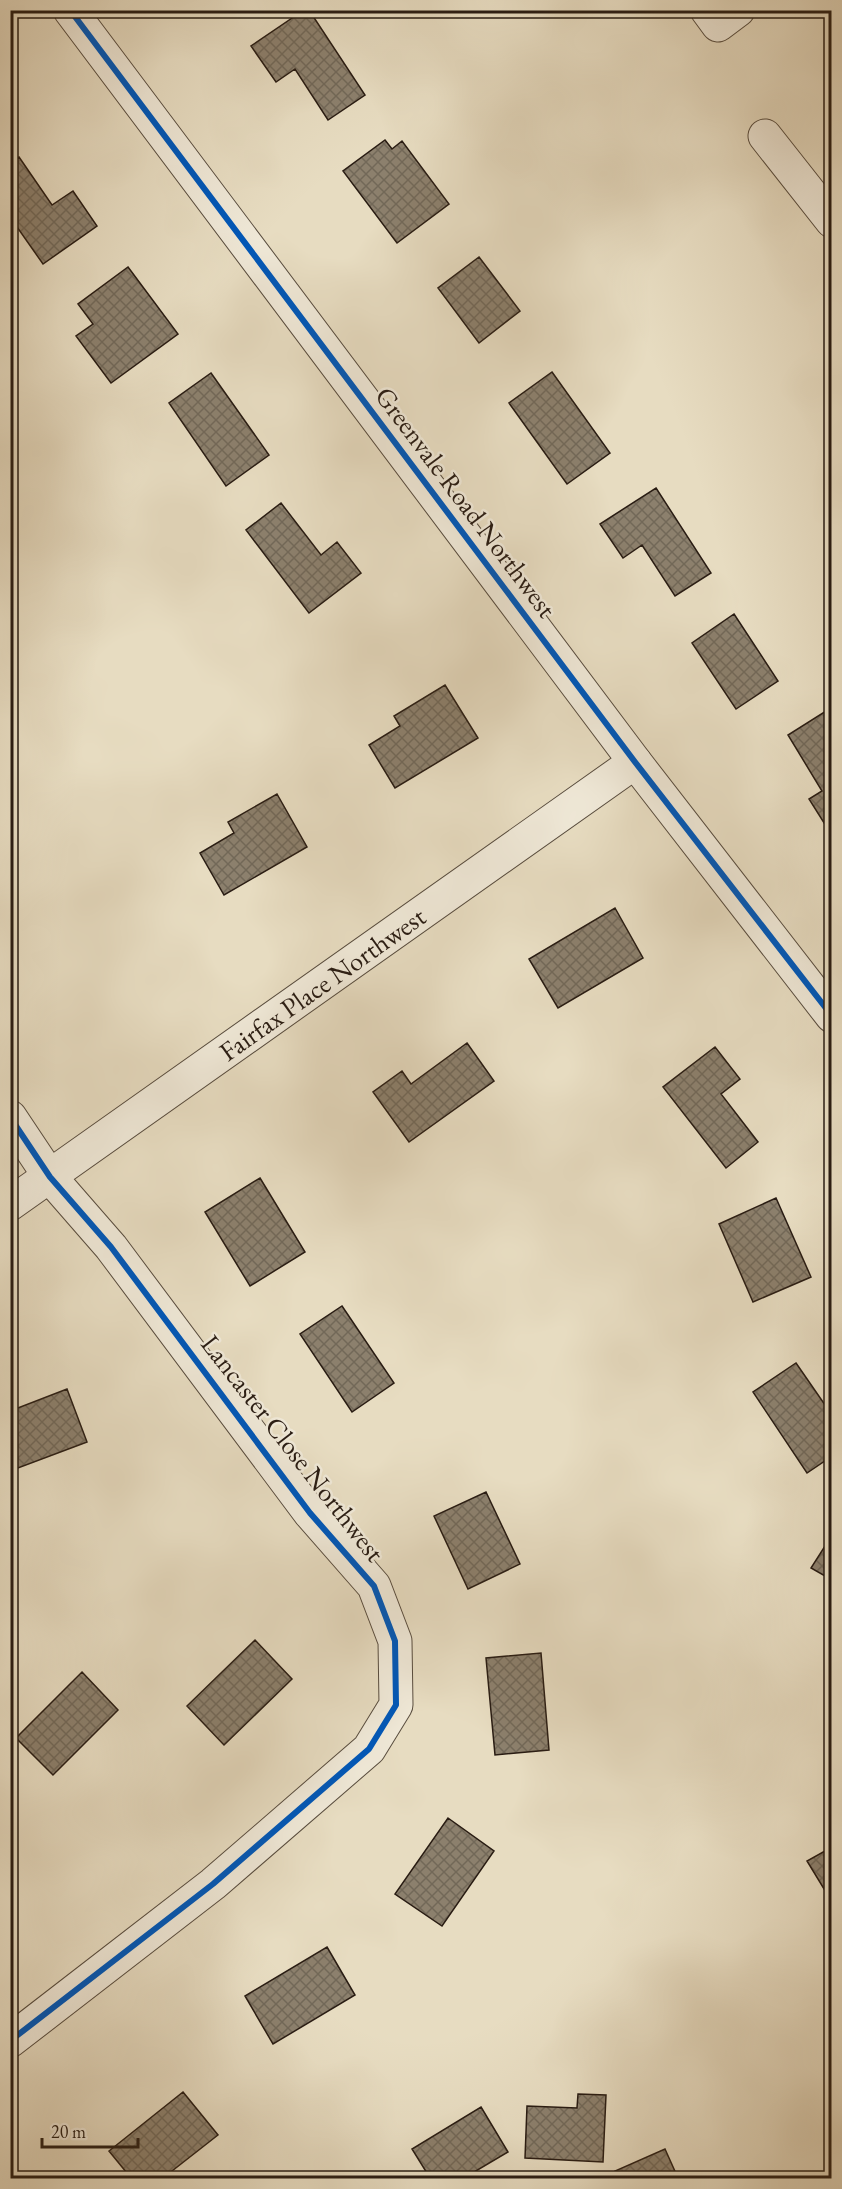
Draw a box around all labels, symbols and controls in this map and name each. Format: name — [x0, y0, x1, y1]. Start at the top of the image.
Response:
street label: Greenvale Road Northwest — [368, 379, 565, 625]
street label: Fairfax Place Northwest — [212, 898, 432, 1068]
street label: Lancaster Close Northwest — [193, 1327, 393, 1569]
scale bar — [42, 2111, 138, 2149]
text: 20 m — [51, 2120, 86, 2143]

